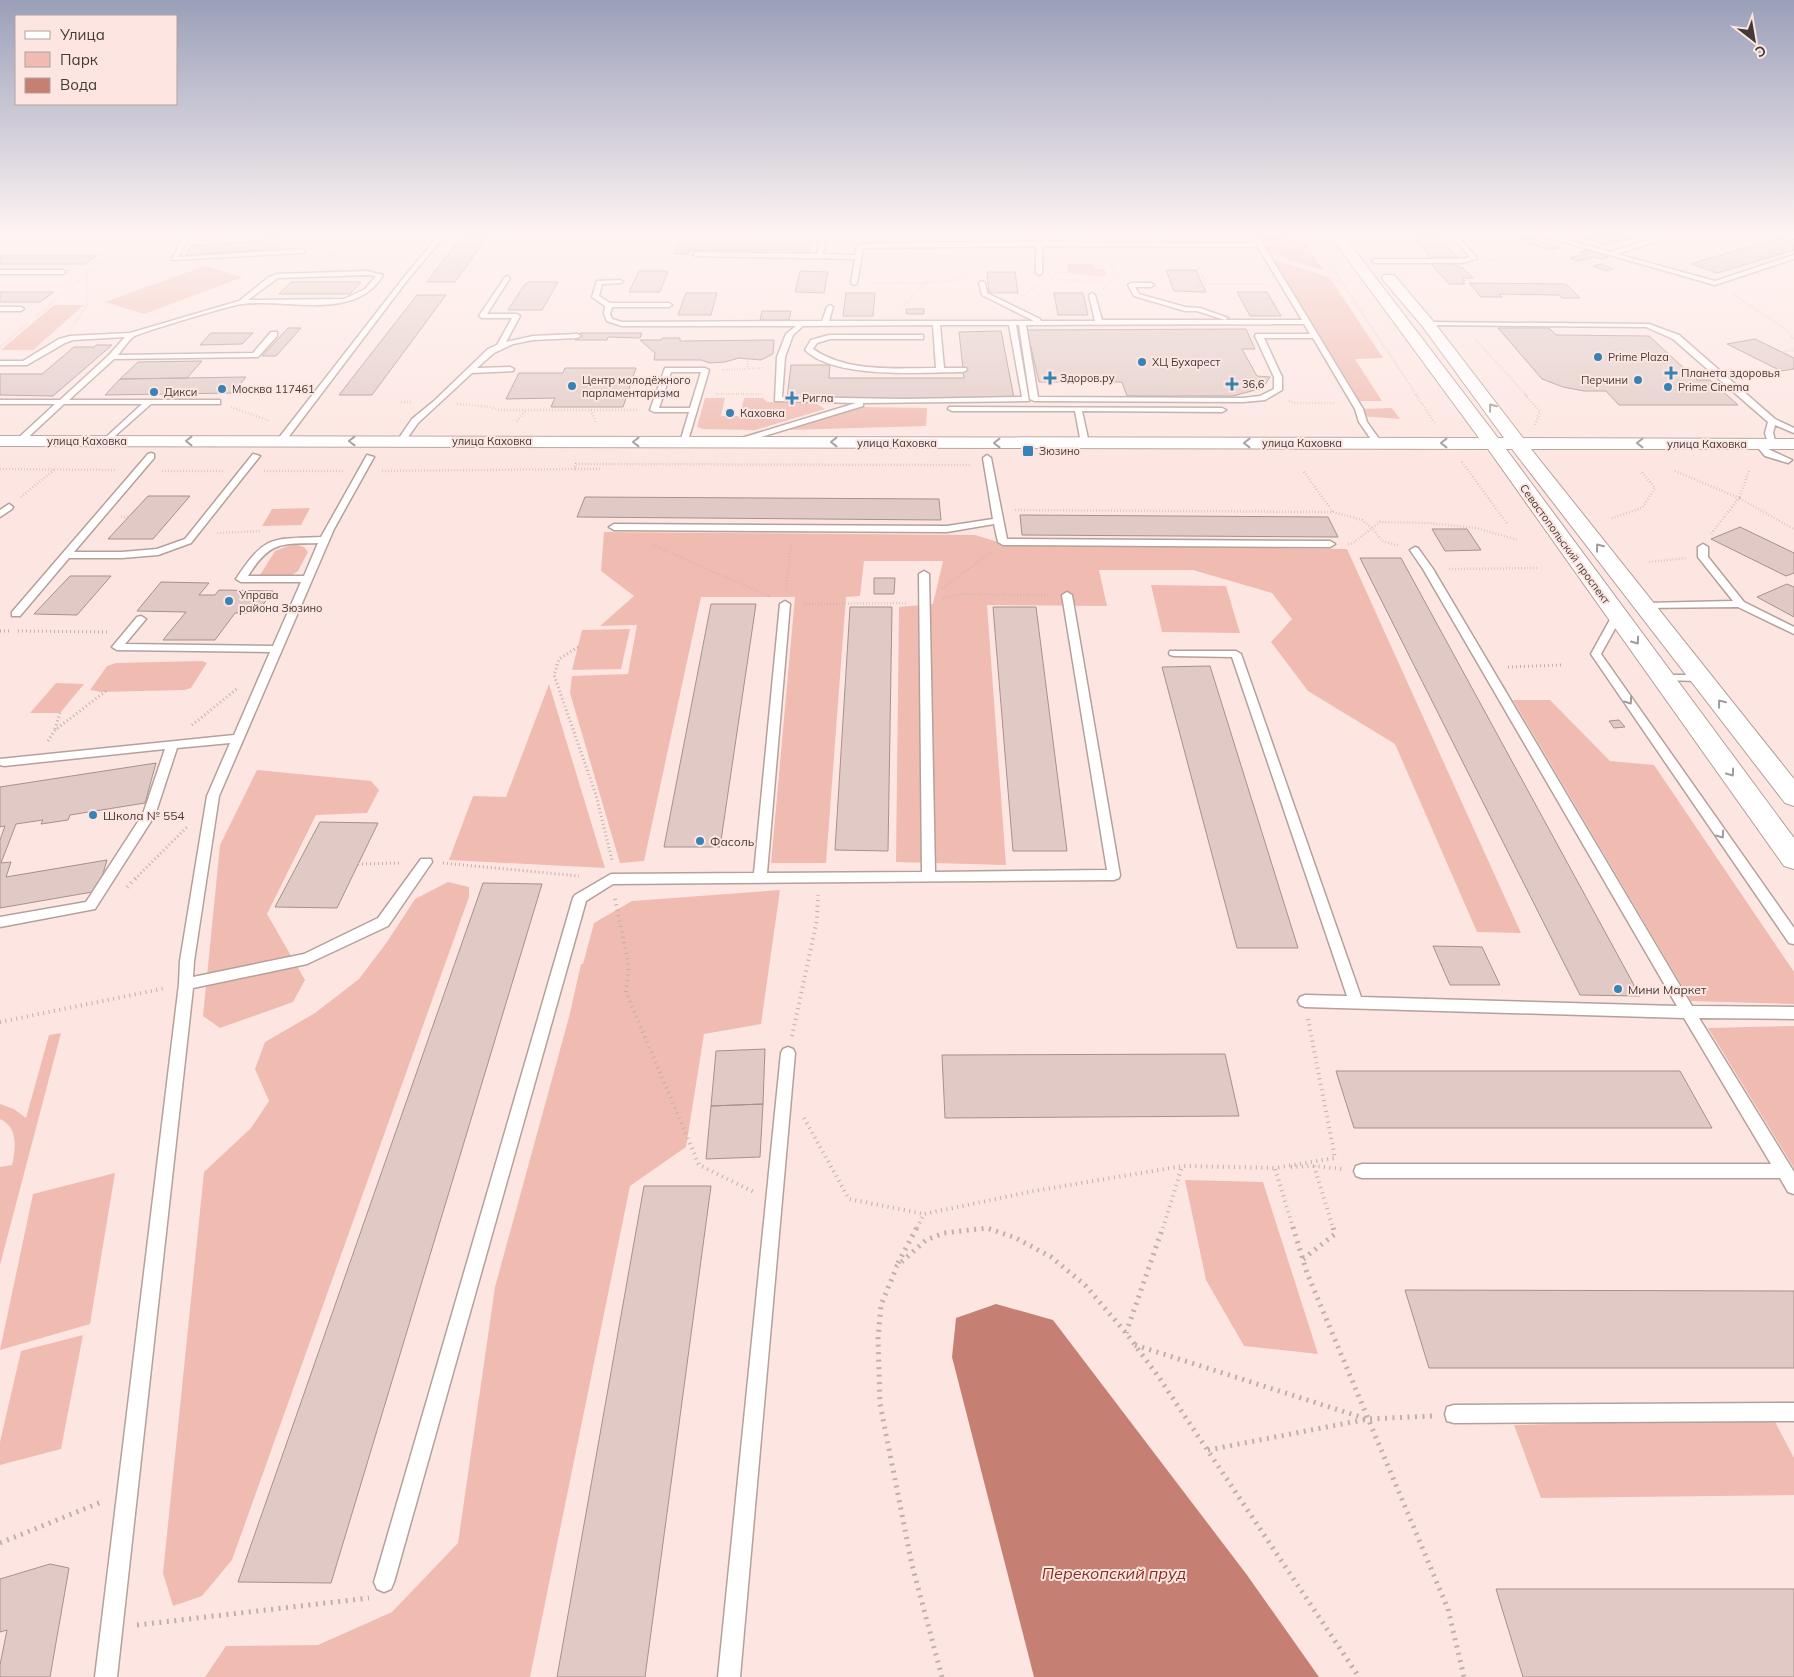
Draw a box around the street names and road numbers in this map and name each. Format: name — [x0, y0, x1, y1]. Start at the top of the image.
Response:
street label: улица Каховка — [47, 434, 127, 448]
street label: улица Каховка — [452, 434, 532, 448]
street label: улица Каховка — [857, 436, 937, 450]
street label: улица Каховка — [1262, 436, 1342, 450]
street label: улица Каховка — [1667, 437, 1747, 451]
street label: Севастопольский проспект — [1517, 481, 1613, 607]

